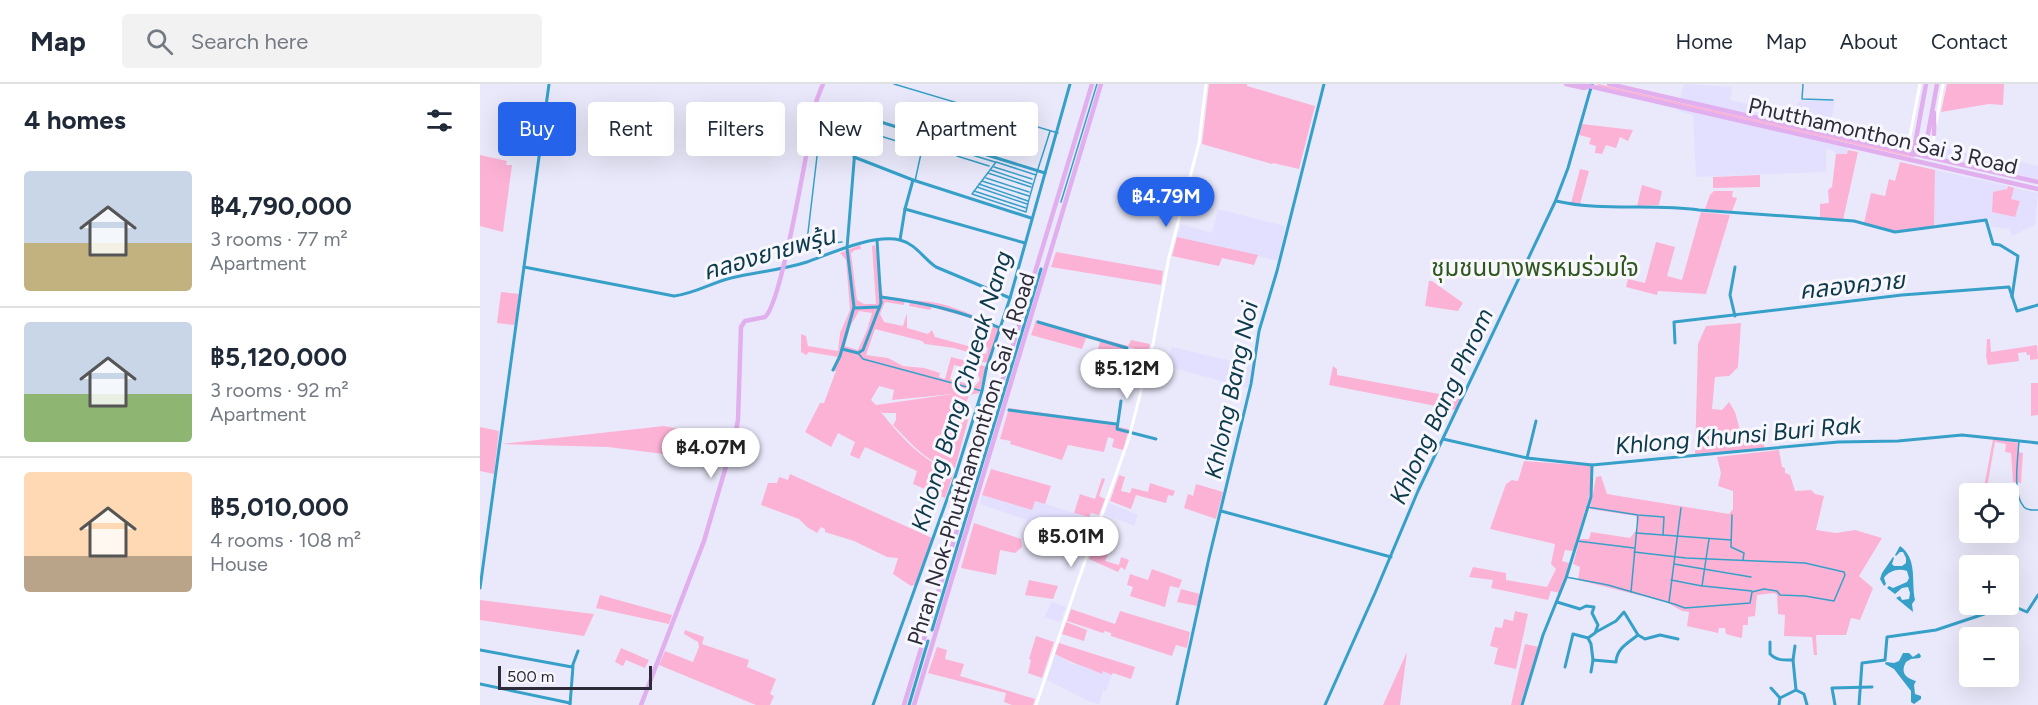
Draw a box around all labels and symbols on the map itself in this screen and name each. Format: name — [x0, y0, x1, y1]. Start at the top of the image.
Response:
street label: Phutthamonthon Sai 3 Road — [1746, 92, 2020, 180]
pin: ฿4.79M — [1117, 177, 1215, 228]
water label: คลองยายพรุ้น — [699, 220, 840, 287]
water label: Khlong Bang Chueak Nang — [904, 247, 1018, 535]
district label: ชุมชนบางพรหมร่วมใจ — [1431, 253, 1639, 283]
water label: คลองควาย — [1798, 265, 1908, 305]
street label: Phran Nok-Phutthamonthon Sai 4 Road — [901, 269, 1041, 649]
water label: Khlong Bang Noi — [1198, 298, 1264, 482]
water label: Khlong Bang Phrom — [1383, 304, 1499, 508]
pin: ฿5.12M — [1078, 349, 1176, 400]
water label: Khlong Khunsi Buri Rak — [1614, 410, 1864, 460]
pin: ฿4.07M — [662, 428, 760, 479]
pin: ฿5.01M — [1022, 517, 1120, 568]
scale bar — [498, 663, 652, 690]

